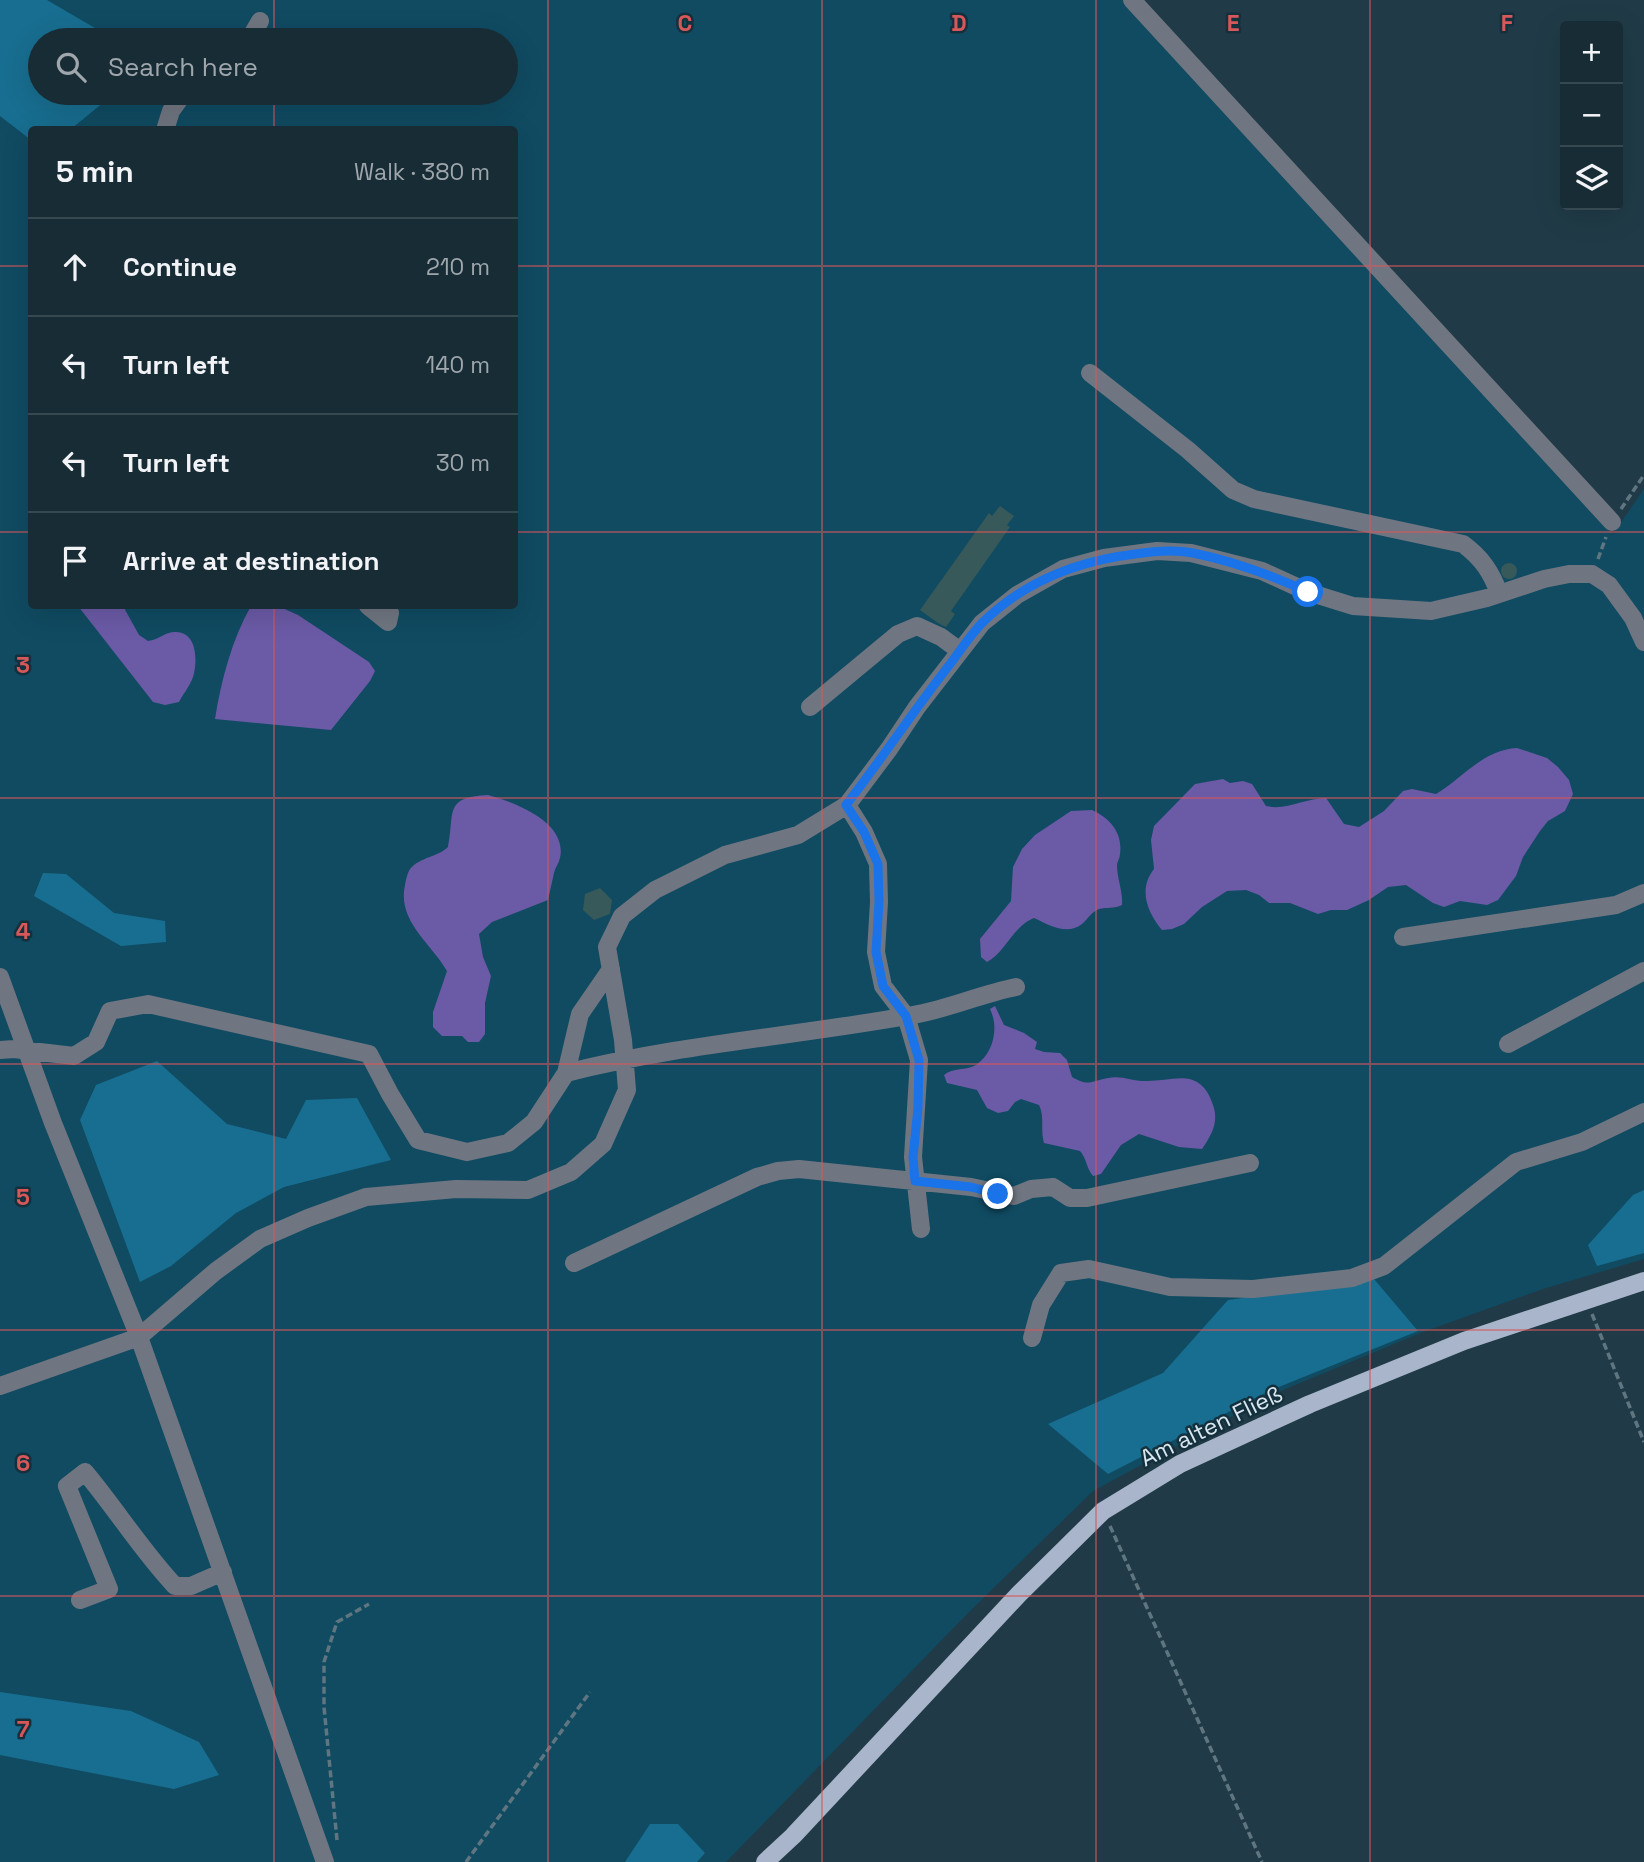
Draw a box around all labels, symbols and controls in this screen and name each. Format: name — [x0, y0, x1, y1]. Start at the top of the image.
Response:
text: C — [678, 8, 692, 38]
text: D — [951, 8, 967, 38]
text: E — [1227, 8, 1239, 38]
text: F — [1501, 8, 1513, 38]
map controls — [1560, 21, 1623, 210]
button: + — [1560, 21, 1623, 84]
search box — [28, 28, 518, 105]
icon: search — [52, 48, 90, 86]
text: Search here — [108, 50, 258, 84]
button: − — [1560, 84, 1623, 147]
button: layers — [1560, 147, 1623, 210]
text: 5 min — [56, 152, 134, 191]
text: Walk · 380 m — [354, 157, 490, 187]
icon: ahead — [56, 248, 94, 286]
text: Continue — [123, 250, 237, 284]
text: 210 m — [426, 252, 490, 282]
icon: left — [56, 346, 94, 384]
text: Turn left — [123, 348, 230, 382]
text: 140 m — [426, 350, 490, 380]
icon: left — [56, 444, 94, 482]
text: Turn left — [123, 446, 230, 480]
text: 30 m — [436, 448, 490, 478]
icon: arrive — [56, 542, 94, 580]
text: Arrive at destination — [123, 544, 380, 578]
route start — [1292, 576, 1323, 607]
text: 3 — [16, 650, 30, 680]
text: 4 — [16, 916, 31, 946]
route end — [982, 1178, 1013, 1209]
text: 5 — [16, 1182, 30, 1212]
street label: Am alten Fließ — [1135, 1379, 1287, 1473]
text: 6 — [16, 1448, 30, 1478]
text: 7 — [17, 1714, 30, 1744]

